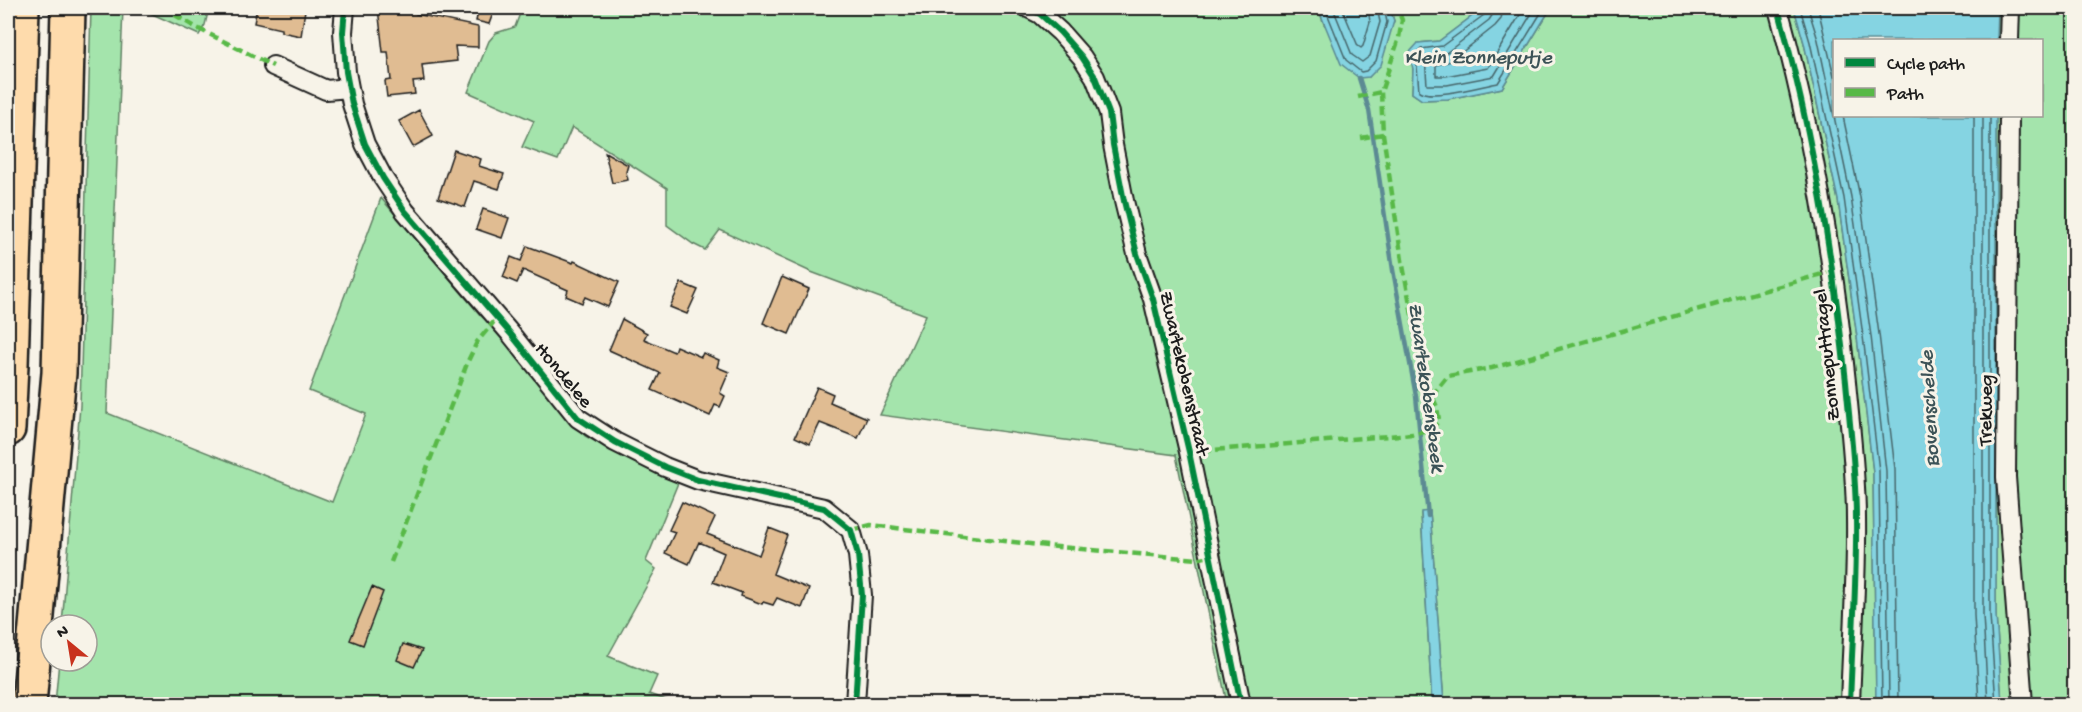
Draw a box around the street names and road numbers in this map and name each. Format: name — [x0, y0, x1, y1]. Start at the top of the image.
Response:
street label: Zonneputtragel — [1810, 288, 1847, 422]
street label: Zwartekobenstraat — [1153, 289, 1213, 460]
street label: Hondelee — [528, 339, 597, 414]
street label: Trekweg — [1975, 374, 2000, 447]

